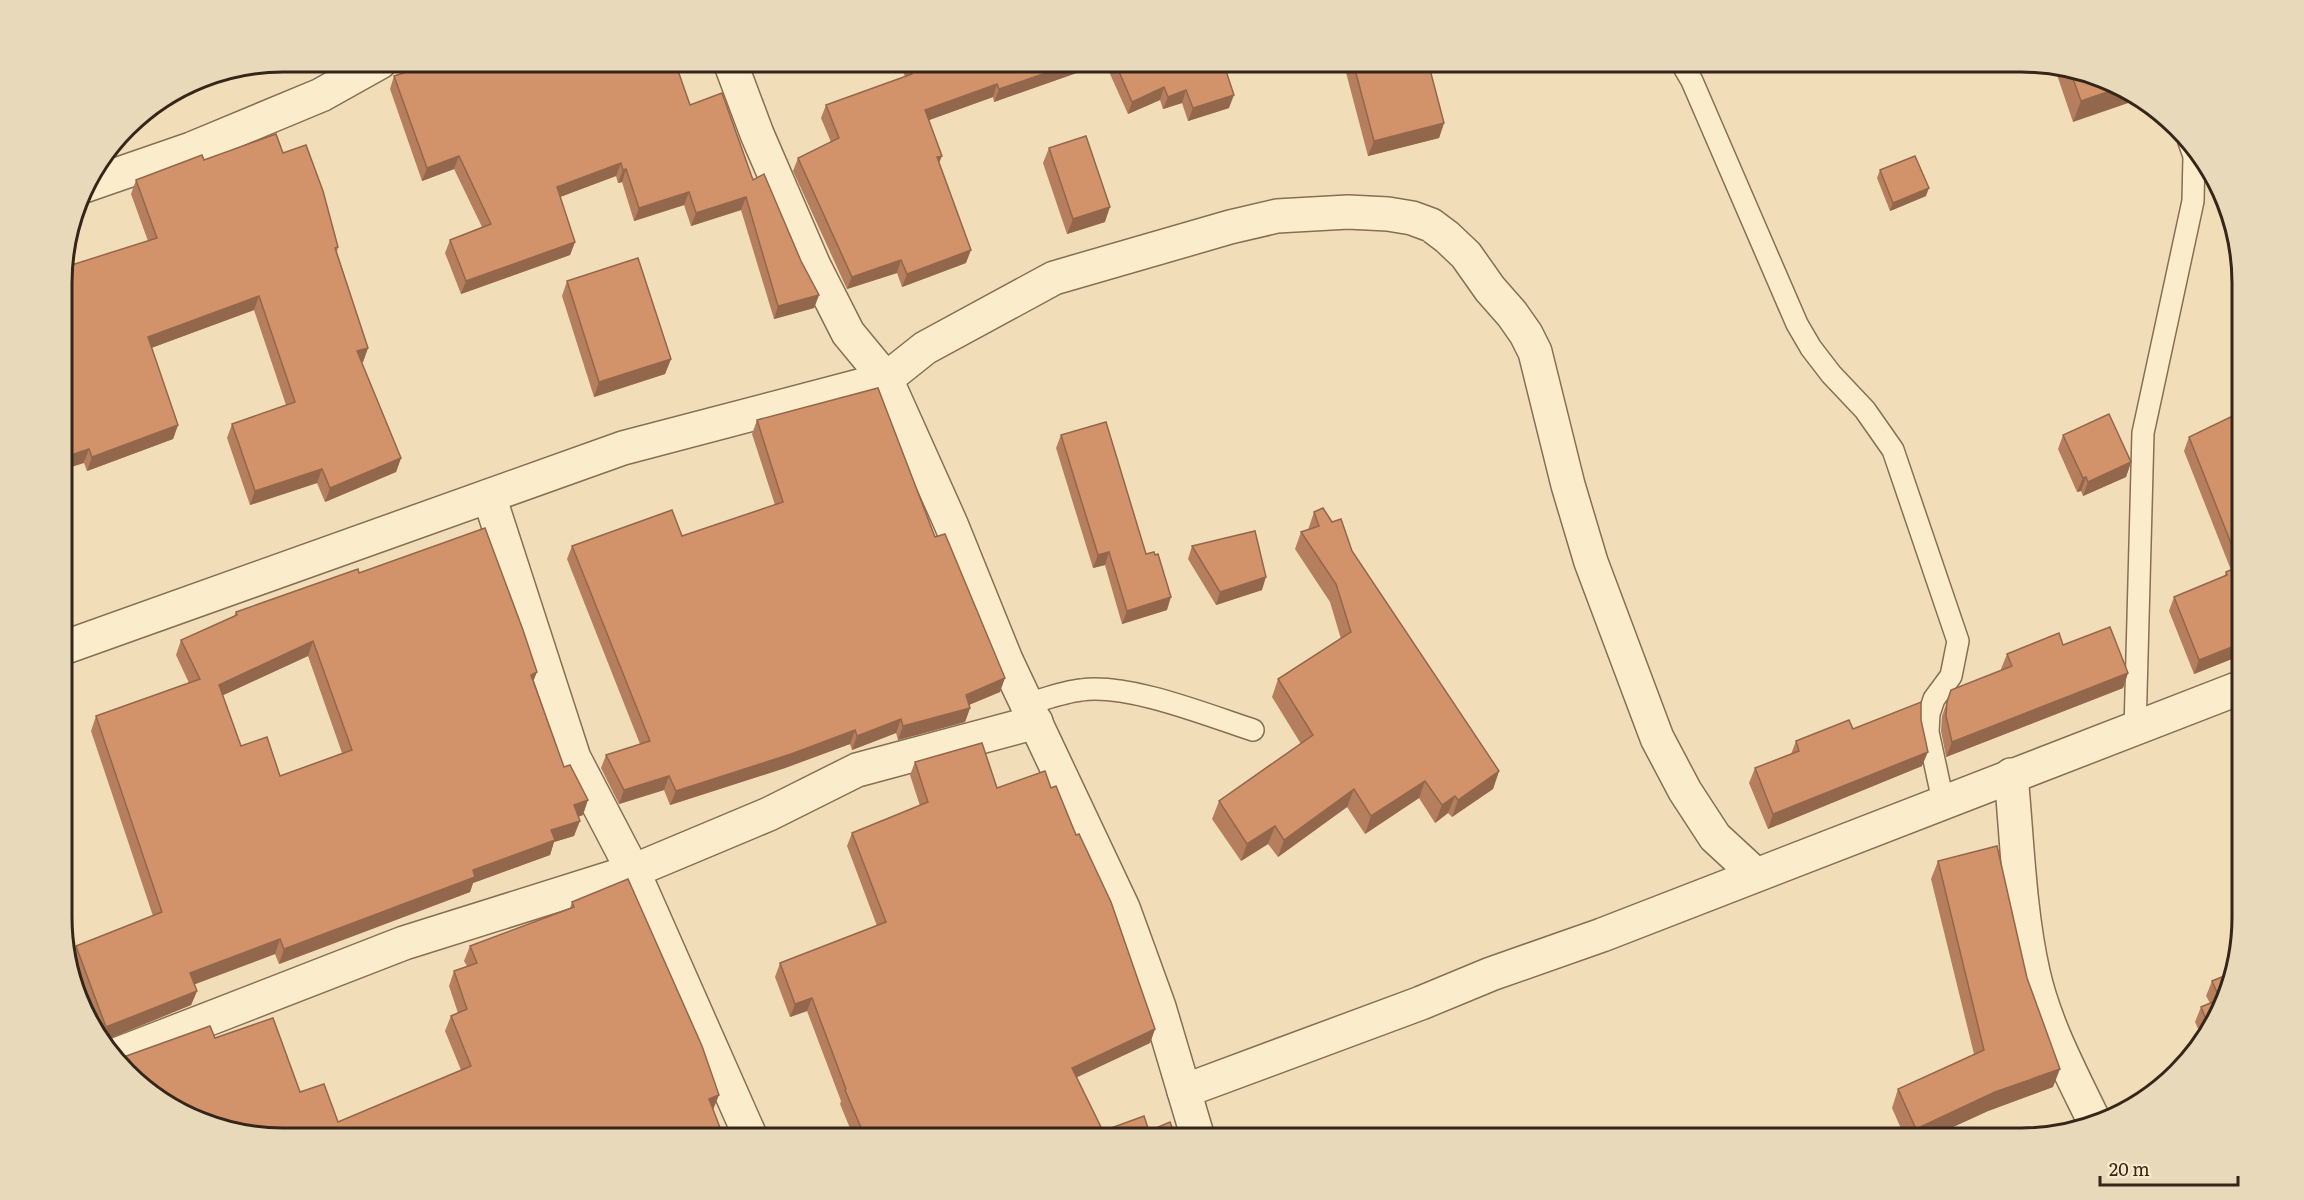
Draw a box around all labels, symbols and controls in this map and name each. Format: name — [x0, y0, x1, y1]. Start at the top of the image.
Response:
scale bar — [2100, 1149, 2238, 1187]
text: 20 m — [2109, 1155, 2150, 1182]

